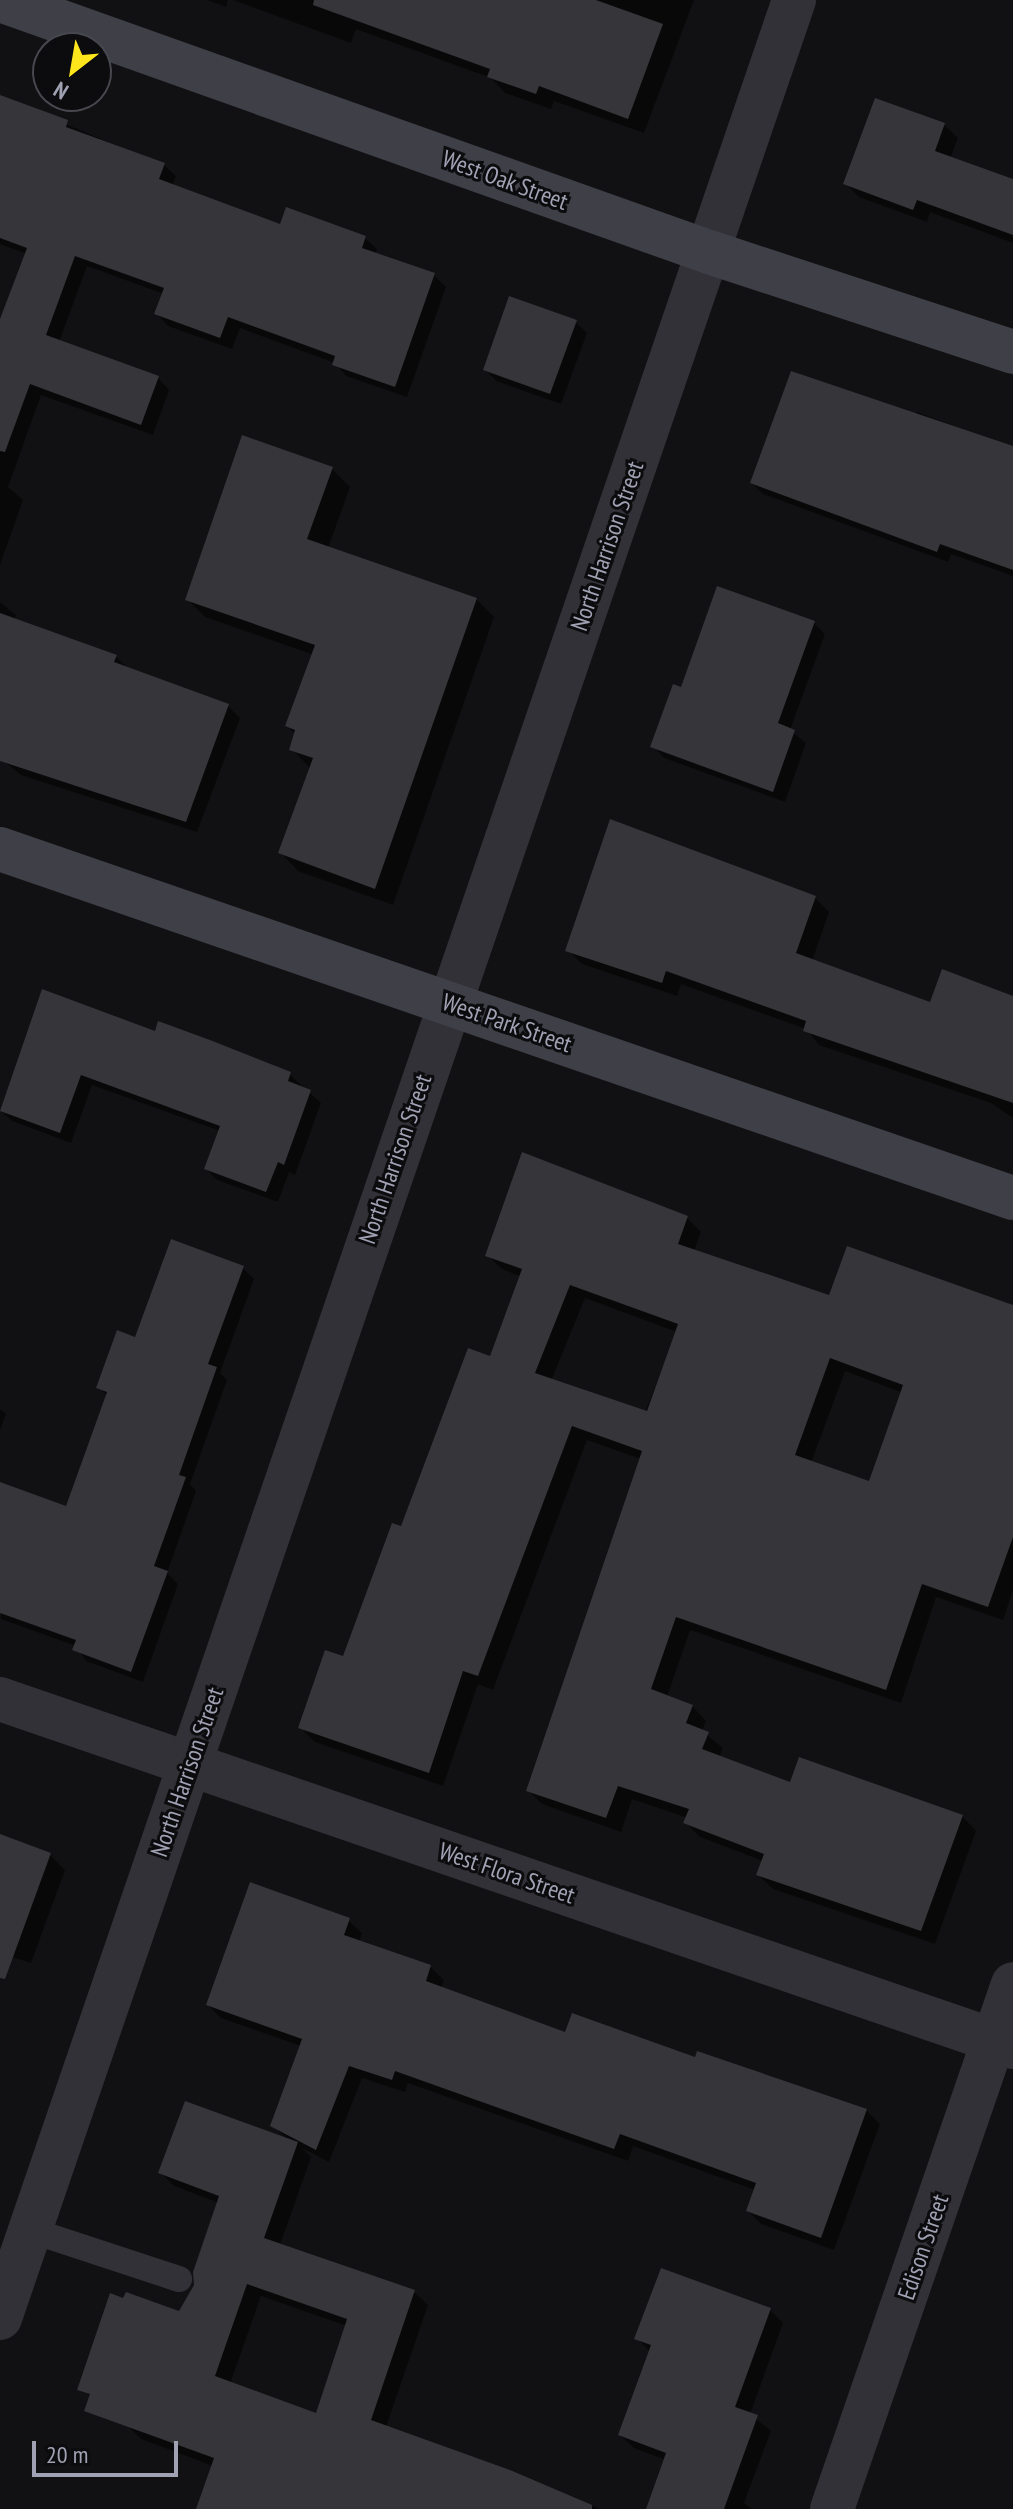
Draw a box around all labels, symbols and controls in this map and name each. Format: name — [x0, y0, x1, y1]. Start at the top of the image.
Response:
north arrow — [32, 32, 112, 112]
text: N — [48, 76, 73, 106]
street label: West Oak Street — [438, 144, 572, 216]
street label: North Harrison Street — [565, 457, 649, 635]
street label: West Park Street — [438, 987, 576, 1059]
street label: North Harrison Street — [353, 1070, 437, 1248]
street label: North Harrison Street — [145, 1683, 229, 1861]
street label: West Flora Street — [435, 1836, 579, 1910]
street label: Edison Street — [892, 2190, 954, 2304]
scale bar — [36, 2425, 182, 2475]
text: 20 m — [46, 2439, 88, 2470]

